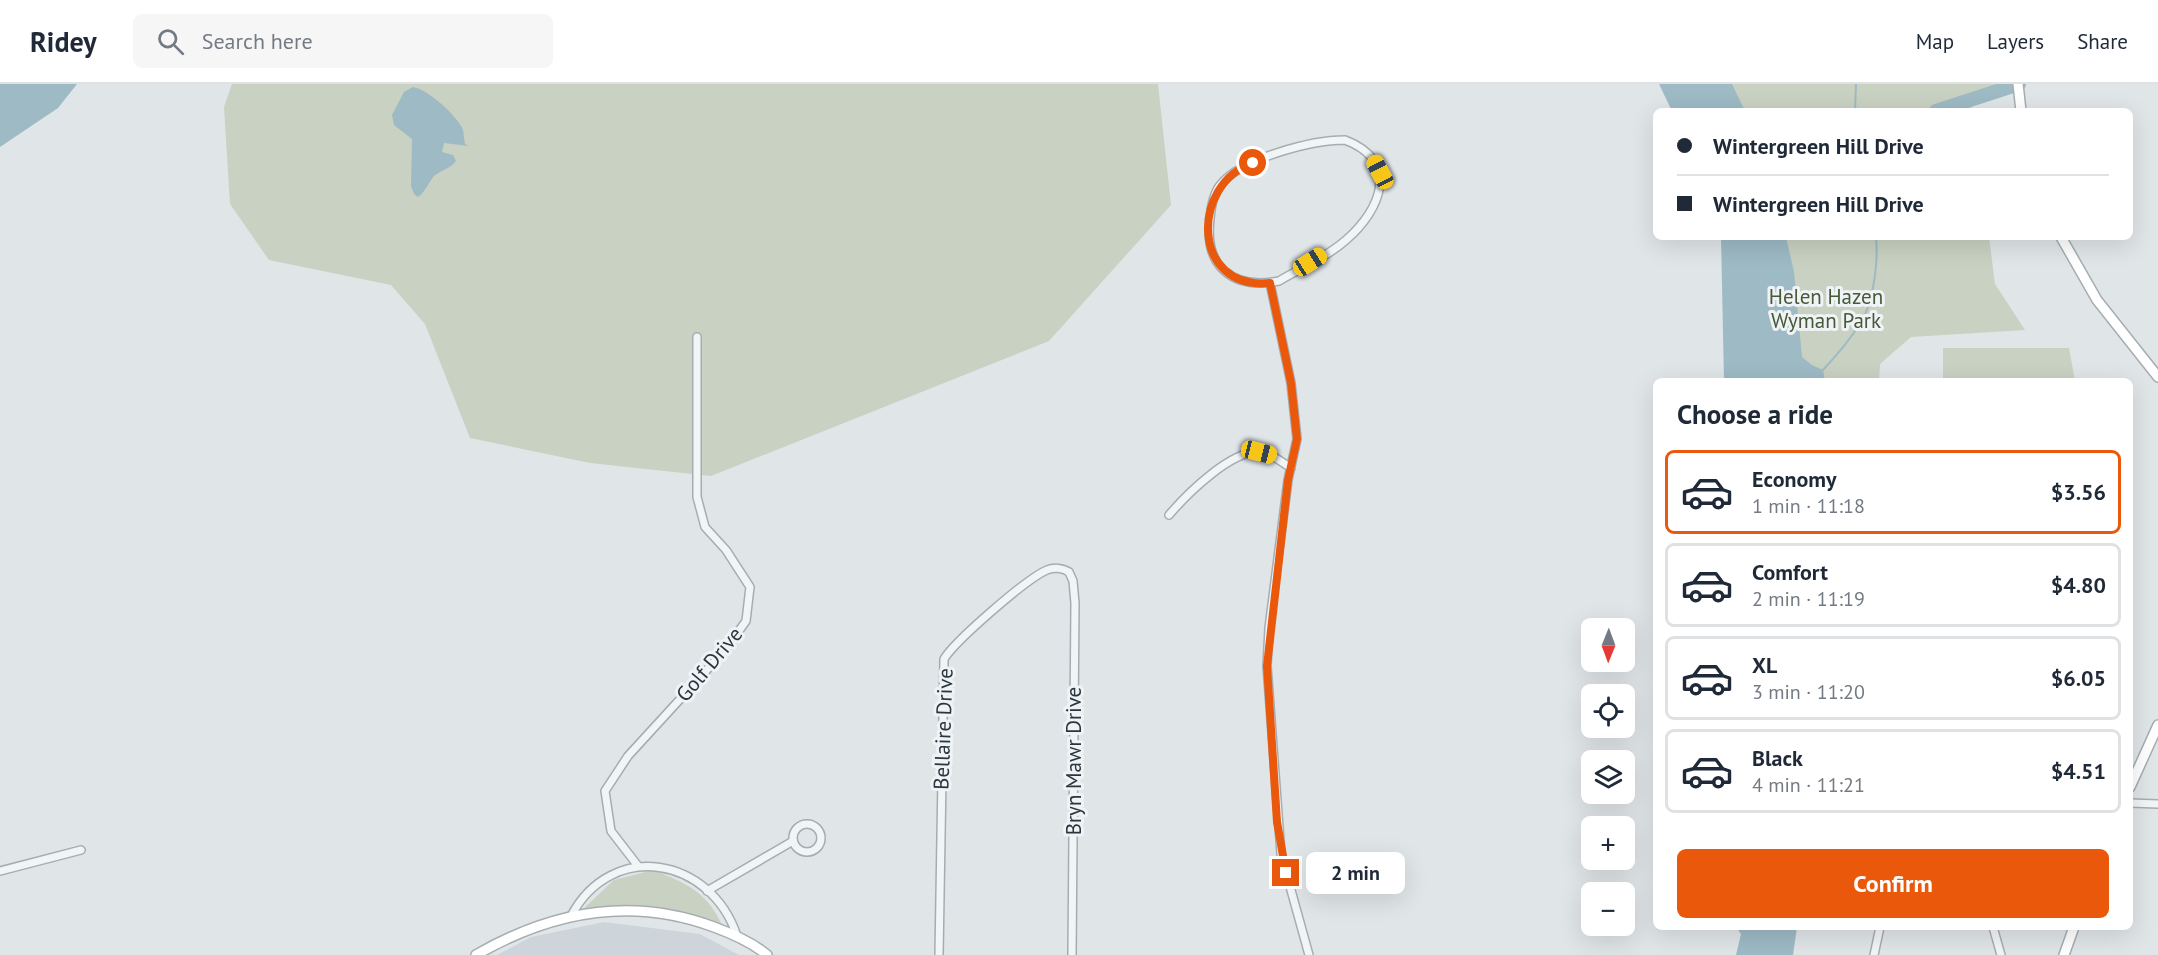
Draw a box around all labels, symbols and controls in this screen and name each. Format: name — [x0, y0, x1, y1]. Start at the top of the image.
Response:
search box — [133, 14, 553, 68]
text: Ridey — [30, 23, 97, 60]
icon: search — [154, 25, 187, 58]
text: Search here — [202, 27, 313, 55]
text: Map — [1916, 28, 1954, 55]
text: Layers — [1987, 28, 2044, 55]
text: Share — [2077, 28, 2128, 55]
text: Wintergreen Hill Drive — [1713, 132, 1924, 160]
route start — [1239, 149, 1266, 176]
car — [1364, 152, 1396, 192]
text: Wintergreen Hill Drive — [1713, 190, 1924, 218]
car — [1290, 245, 1330, 279]
park label: Helen Hazen Wyman Park — [1769, 283, 1883, 334]
text: Choose a ride — [1677, 397, 1833, 431]
car — [1239, 439, 1279, 465]
icon: car — [1680, 465, 1734, 519]
text: Economy — [1752, 465, 1836, 493]
text: $3.56 — [2051, 478, 2106, 506]
text: 1 min · 11:18 — [1752, 493, 1865, 519]
icon: car — [1680, 558, 1734, 612]
text: Comfort — [1752, 558, 1828, 586]
text: $4.80 — [2051, 571, 2106, 599]
text: 2 min · 11:19 — [1752, 586, 1865, 612]
north arrow — [1581, 618, 1635, 672]
map controls — [1581, 618, 1635, 936]
street label: Golf Drive — [670, 621, 748, 707]
icon: car — [1680, 651, 1734, 705]
text: XL — [1752, 651, 1777, 679]
text: $6.05 — [2051, 664, 2106, 692]
street label: Bellaire Drive — [927, 668, 959, 790]
text: 3 min · 11:20 — [1752, 679, 1865, 705]
button: locate — [1581, 684, 1635, 738]
street label: Bryn Mawr Drive — [1060, 687, 1087, 835]
icon: car — [1680, 744, 1734, 798]
text: Black — [1752, 744, 1803, 772]
button: layers — [1581, 750, 1635, 804]
text: $4.51 — [2051, 757, 2106, 785]
text: 4 min · 11:21 — [1752, 772, 1865, 798]
button: + — [1581, 816, 1635, 870]
button: Confirm — [1677, 849, 2109, 918]
callout: 2 min — [1307, 852, 1406, 894]
route end — [1272, 859, 1299, 886]
text: 2 min — [1331, 860, 1380, 886]
button: − — [1581, 882, 1635, 936]

